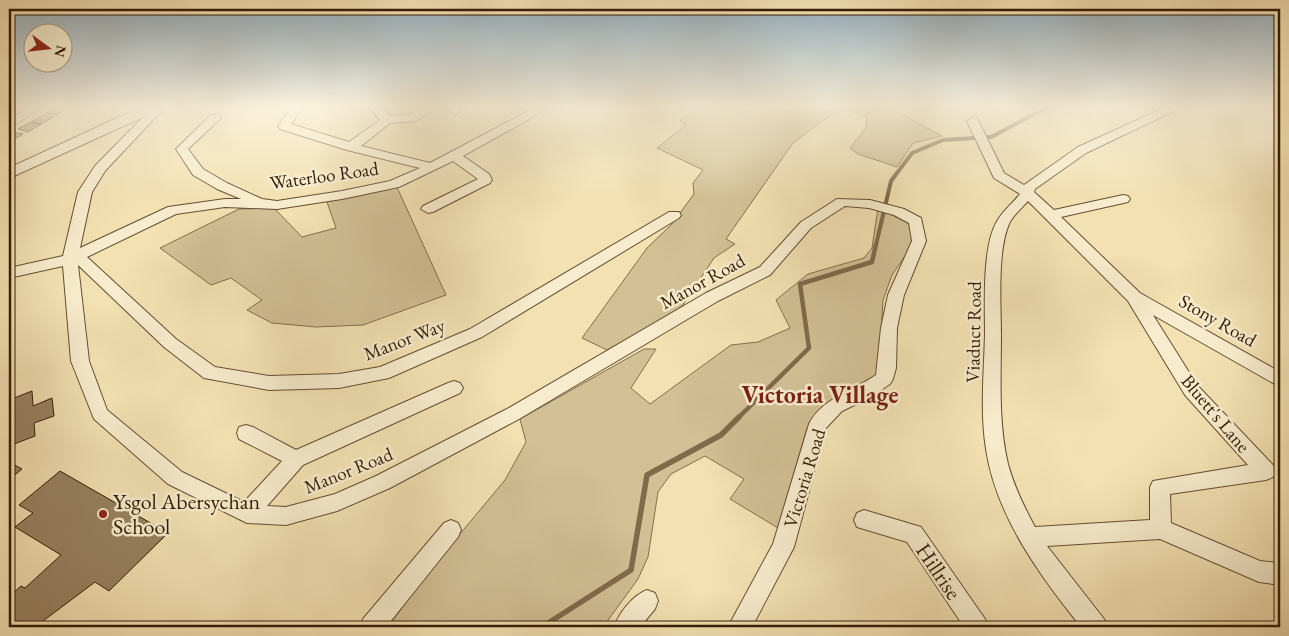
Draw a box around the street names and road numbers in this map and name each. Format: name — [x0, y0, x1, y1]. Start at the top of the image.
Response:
street label: Waterloo Road — [268, 155, 381, 196]
street label: Manor Road — [655, 248, 750, 315]
street label: Viaduct Road — [960, 281, 987, 383]
street label: Stony Road — [1175, 288, 1261, 353]
street label: Manor Way — [360, 312, 449, 366]
street label: Bluett's Lane — [1176, 369, 1256, 458]
street label: Victoria Road — [778, 425, 831, 531]
street label: Manor Road — [300, 441, 397, 500]
street label: Hillrise — [909, 537, 968, 606]

